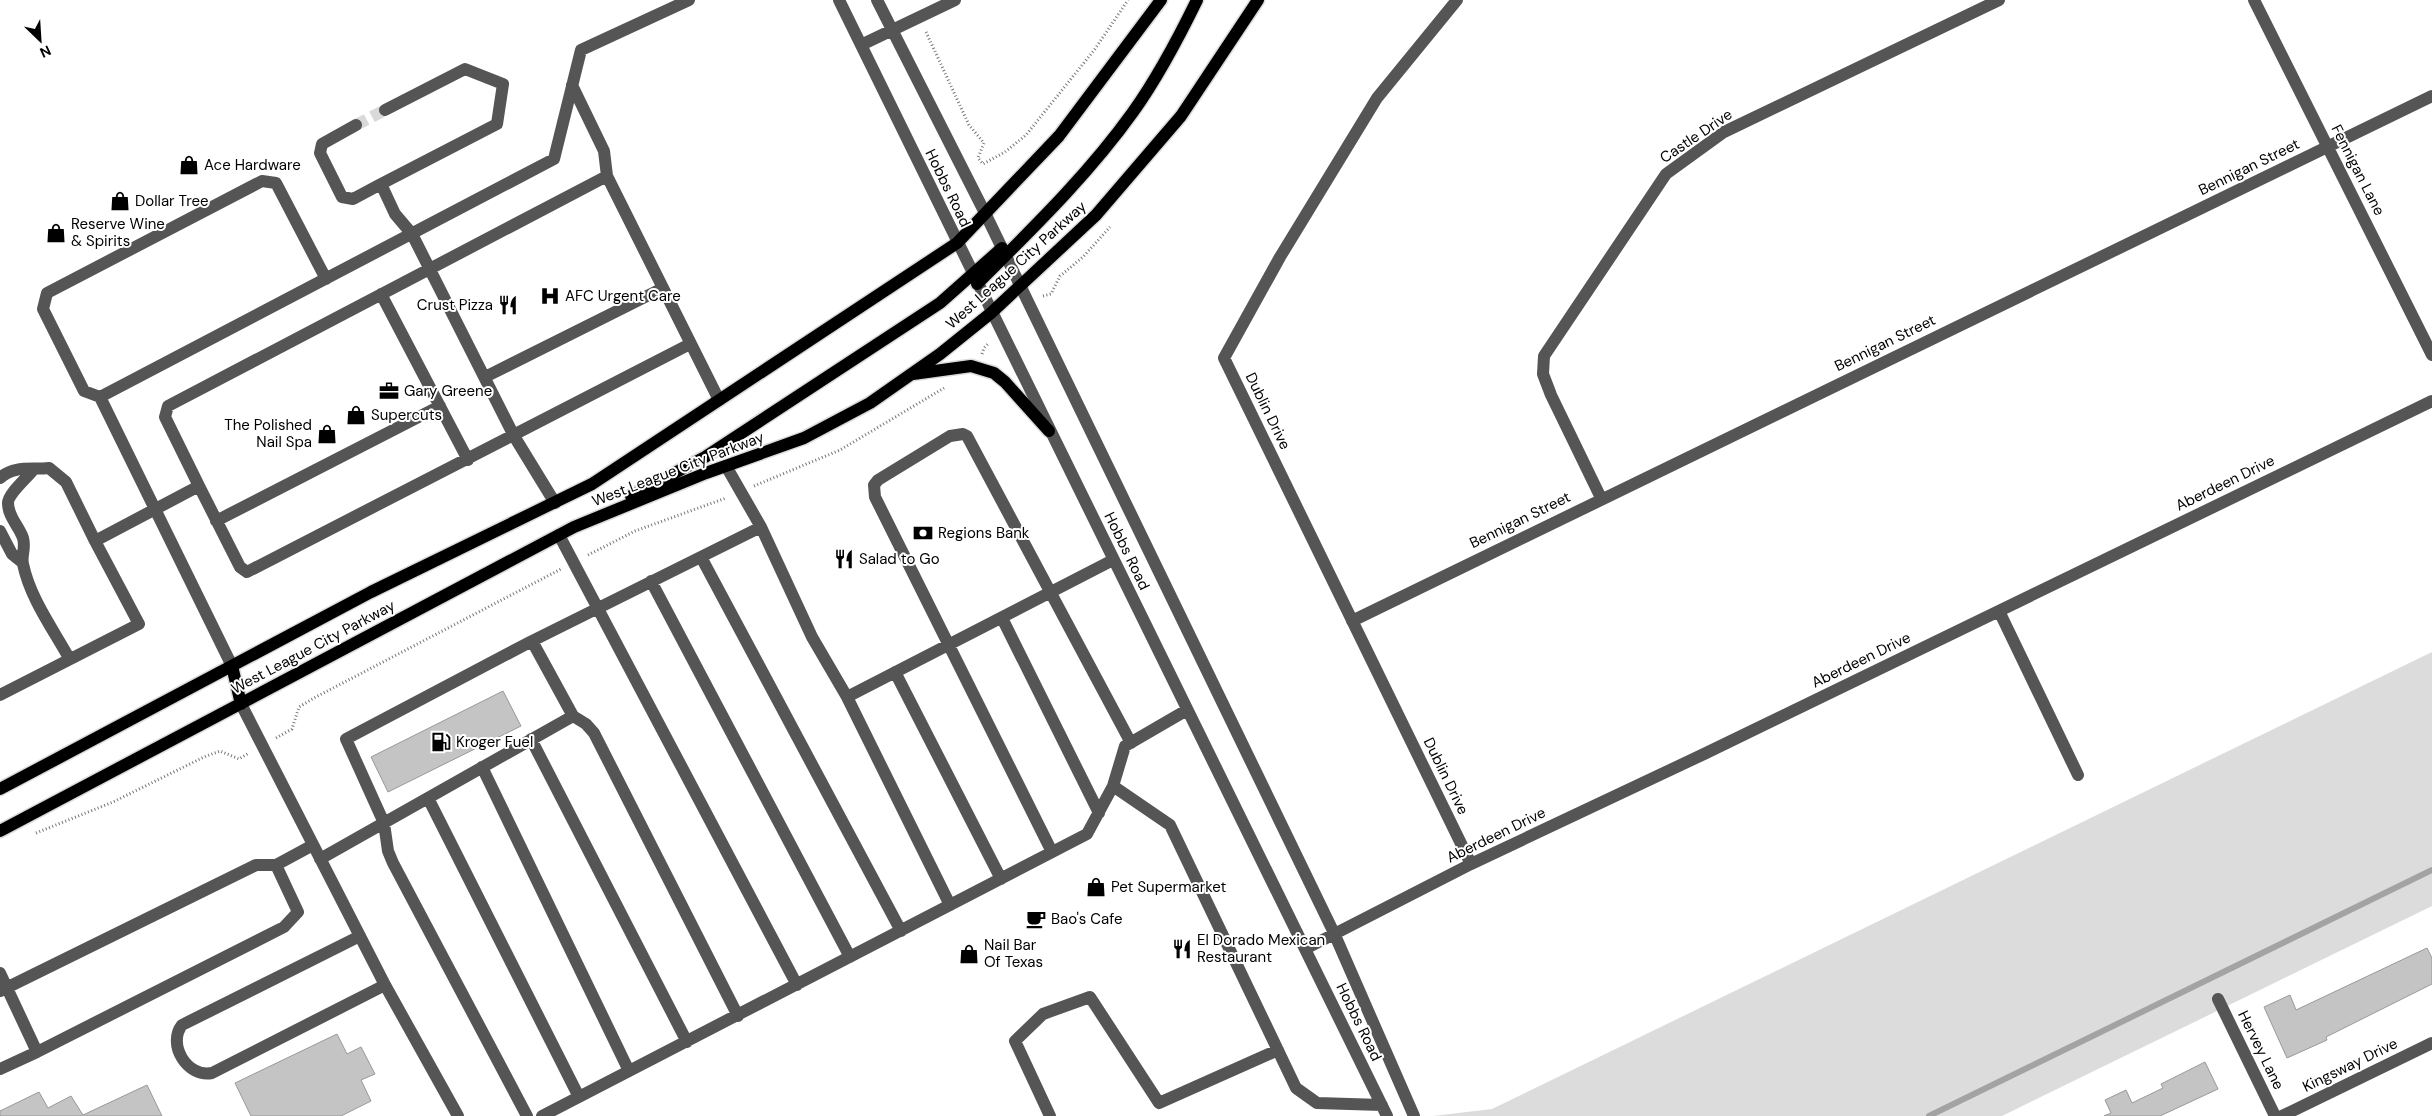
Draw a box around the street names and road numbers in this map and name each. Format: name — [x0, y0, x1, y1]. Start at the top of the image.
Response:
street label: Castle Drive — [1656, 104, 1736, 168]
street label: Fennigan Lane — [2327, 121, 2389, 219]
street label: Bennigan Street — [2195, 134, 2303, 200]
street label: Hobbs Road — [921, 146, 975, 230]
street label: West League City Parkway — [941, 196, 1091, 334]
street label: Bennigan Street — [1831, 310, 1939, 376]
street label: Dublin Drive — [1241, 369, 1295, 453]
street label: West League City Parkway — [589, 427, 767, 511]
street label: Aberdeen Drive — [2172, 450, 2278, 516]
street label: Bennigan Street — [1466, 487, 1574, 553]
street label: Hobbs Road — [1100, 509, 1154, 593]
street label: West League City Parkway — [228, 595, 399, 699]
street label: Aberdeen Drive — [1808, 627, 1914, 693]
street label: Dublin Drive — [1419, 734, 1473, 818]
street label: Aberdeen Drive — [1443, 802, 1549, 868]
street label: Hobbs Road — [1332, 980, 1386, 1064]
street label: Hervey Lane — [2233, 1007, 2289, 1093]
street label: Kingsway Drive — [2299, 1033, 2401, 1097]

